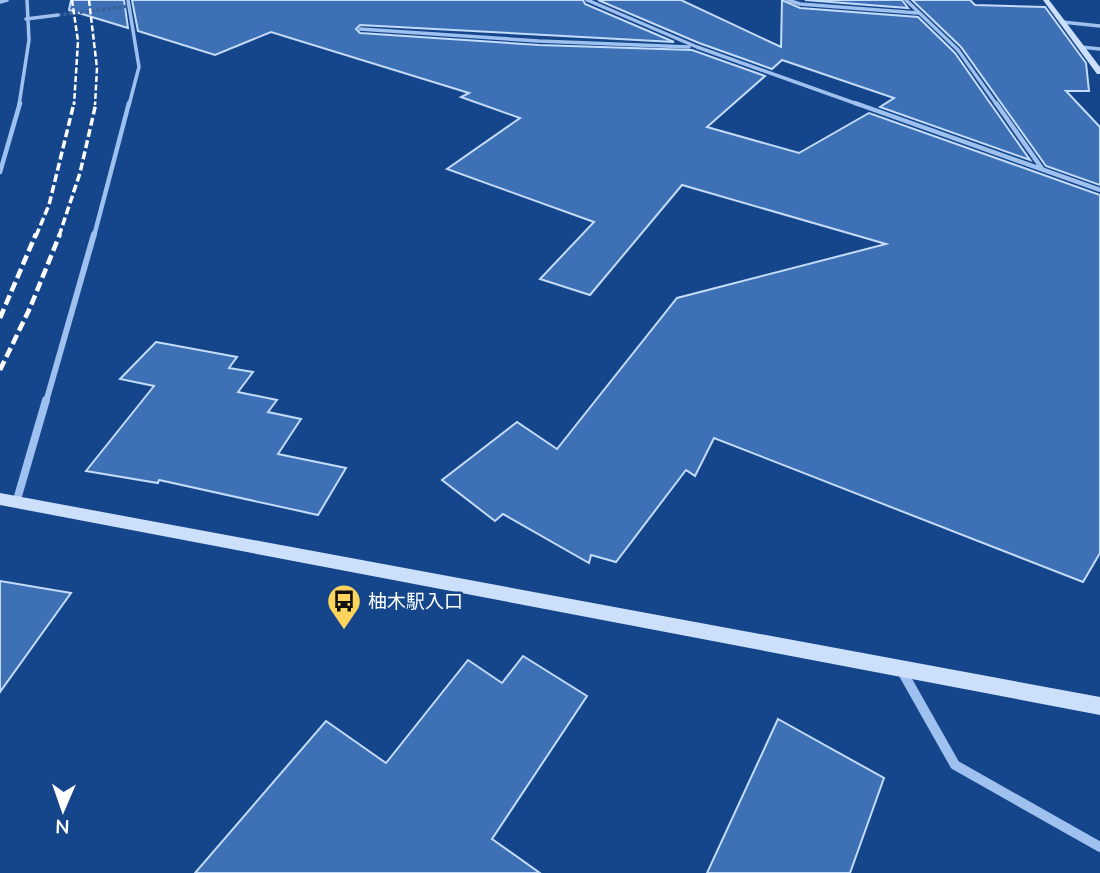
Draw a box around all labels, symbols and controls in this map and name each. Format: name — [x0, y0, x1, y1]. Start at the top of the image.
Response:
bus stop icon: 柚木駅入口 — [325, 582, 363, 631]
place label: 柚木駅入口 — [368, 589, 463, 615]
north arrow — [28, 775, 98, 845]
text: N — [55, 813, 70, 839]

